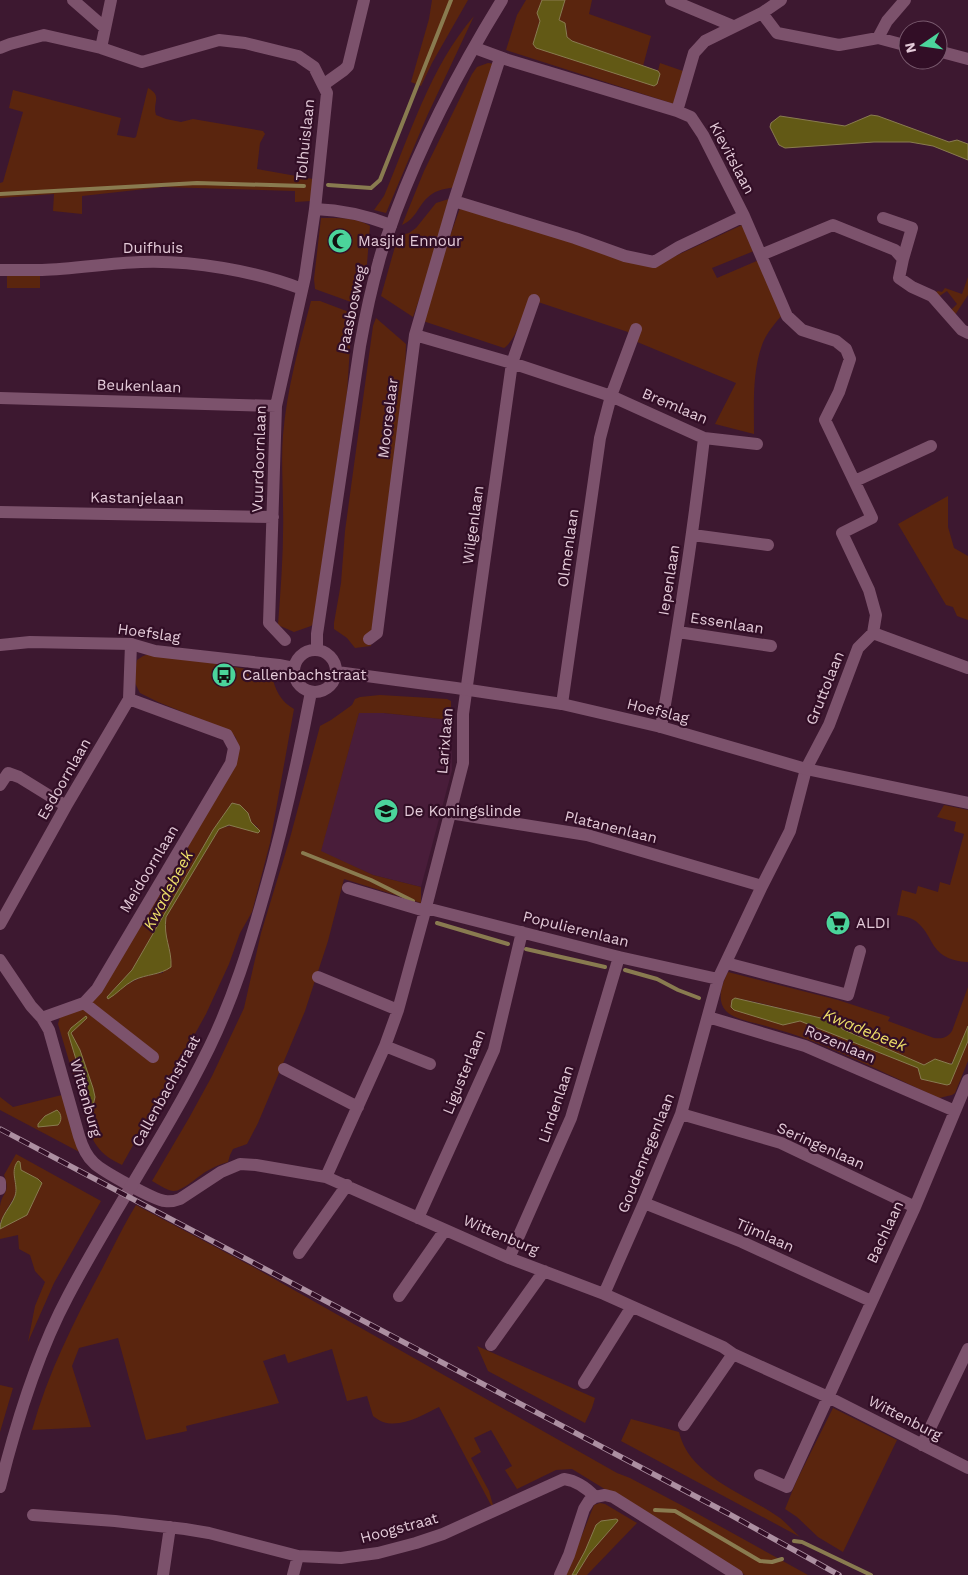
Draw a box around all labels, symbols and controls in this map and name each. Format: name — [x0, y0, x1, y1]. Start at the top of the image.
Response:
north arrow — [898, 20, 948, 70]
text: N — [901, 41, 919, 55]
street label: Tolhuislaan — [292, 98, 318, 182]
street label: Kievitslaan — [705, 119, 759, 197]
mosque icon: Masjid Ennour — [327, 228, 353, 254]
place label: Masjid Ennour — [358, 232, 462, 250]
street label: Duifhuis — [123, 239, 183, 257]
street label: Paasbosweg — [334, 264, 370, 354]
street label: Beukenlaan — [96, 376, 182, 396]
street label: Moorselaar — [374, 377, 402, 459]
street label: Bremlaan — [640, 384, 710, 428]
street label: Vuurdoornlaan — [248, 405, 270, 513]
street label: Wilgenlaan — [459, 484, 487, 566]
street label: Kastanjelaan — [90, 488, 184, 508]
street label: Olmenlaan — [554, 508, 582, 588]
street label: Iepenlaan — [655, 543, 683, 617]
street label: Essenlaan — [689, 608, 765, 638]
street label: Hoefslag — [116, 620, 182, 646]
street label: Gruttolaan — [802, 649, 848, 727]
bus stop icon: Callenbachstraat — [211, 662, 237, 688]
place label: Callenbachstraat — [242, 666, 367, 684]
street label: Hoefslag — [625, 695, 691, 727]
street label: Larixlaan — [433, 707, 457, 775]
street label: Esdoornlaan — [33, 735, 95, 823]
school or university icon: De Koningslinde — [373, 798, 399, 824]
place label: De Koningslinde — [404, 802, 521, 820]
street label: Platanenlaan — [563, 807, 659, 847]
street label: Meidoornlaan — [116, 822, 182, 916]
water label: Kwadebeek — [139, 846, 198, 933]
street label: Populierenlaan — [521, 907, 631, 951]
supermarket icon: ALDI — [825, 910, 851, 936]
place label: ALDI — [856, 914, 890, 932]
water label: Kwadebeek — [821, 1005, 911, 1056]
street label: Rozenlaan — [802, 1021, 878, 1067]
street label: Ligusterlaan — [439, 1027, 489, 1117]
street label: Callenbachstraat — [128, 1032, 204, 1150]
street label: Wittenburg — [66, 1057, 106, 1139]
street label: Lindenlaan — [534, 1063, 578, 1145]
street label: Goudenregenlaan — [614, 1090, 678, 1216]
street label: Seringenlaan — [774, 1119, 868, 1173]
street label: Bachlaan — [863, 1198, 907, 1266]
street label: Wittenburg — [461, 1211, 542, 1259]
street label: Tijmlaan — [733, 1214, 797, 1256]
street label: Wittenburg — [865, 1392, 945, 1444]
street label: Hoogstraat — [358, 1509, 441, 1547]

